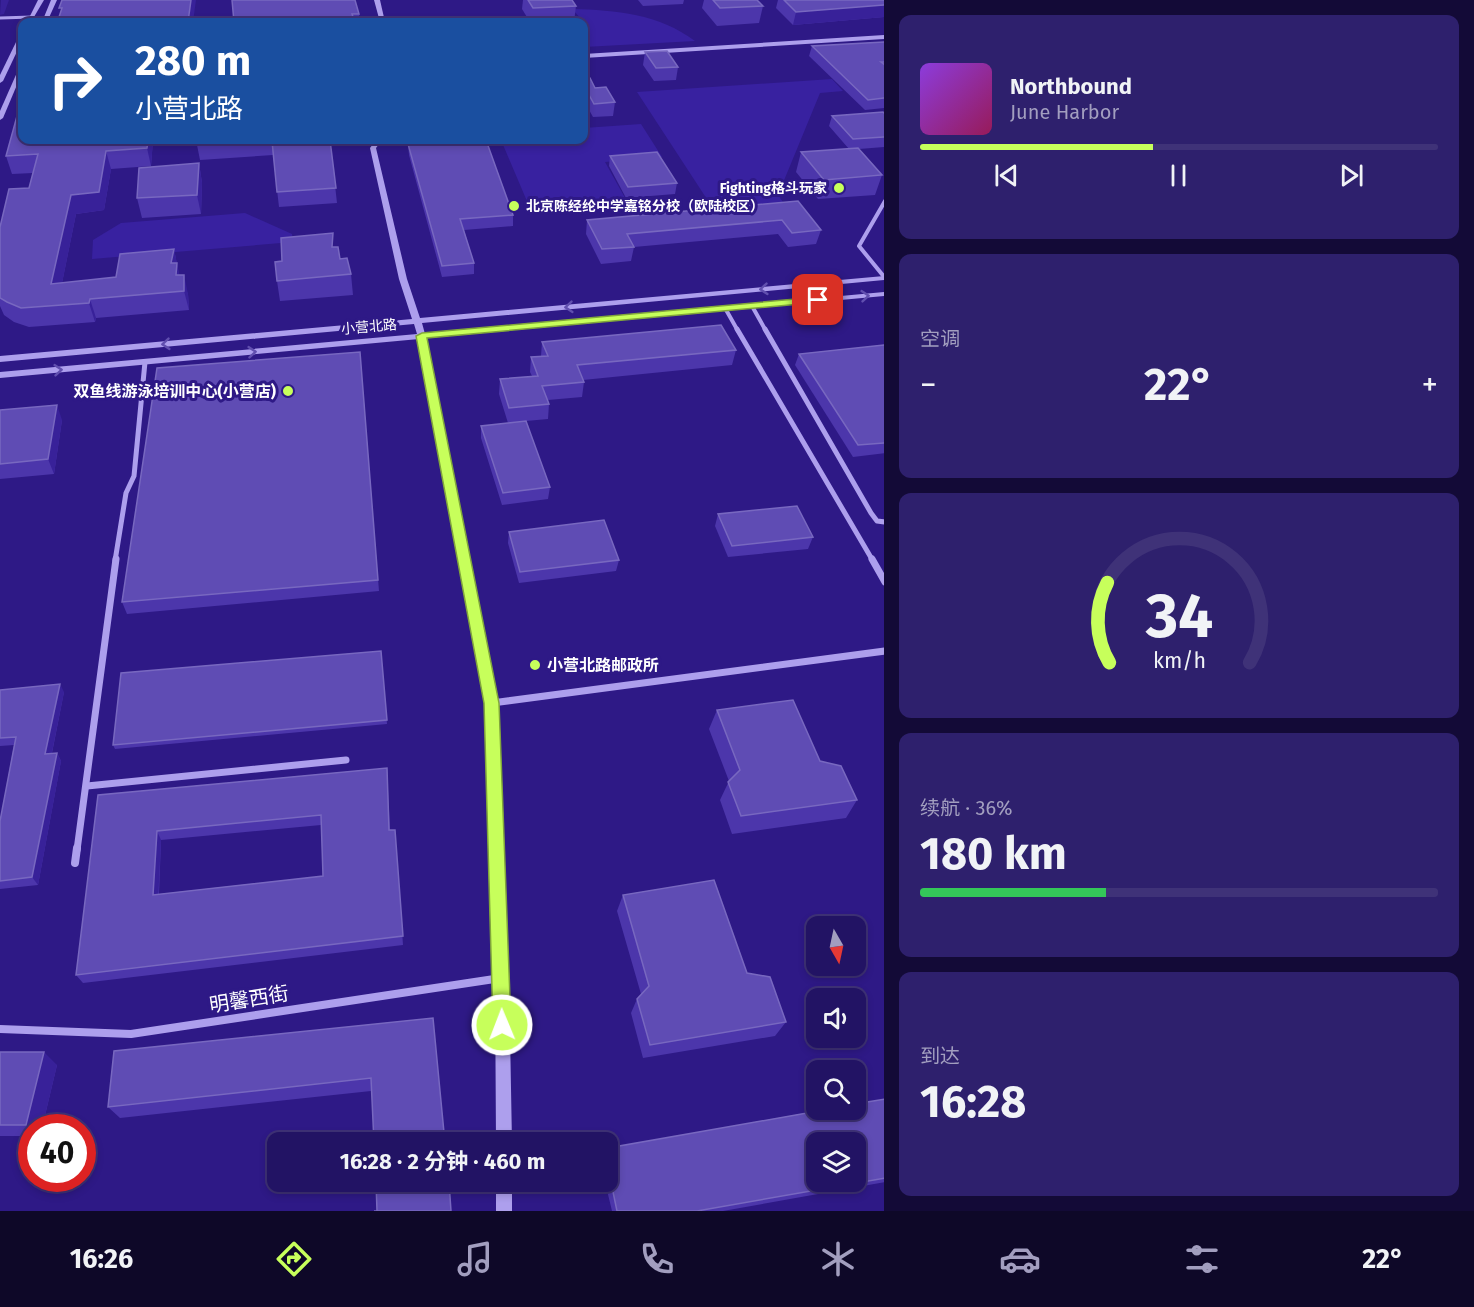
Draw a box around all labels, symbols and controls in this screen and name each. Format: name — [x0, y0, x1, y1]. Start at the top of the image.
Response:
text: 280 m — [135, 36, 251, 86]
icon: right — [36, 42, 114, 120]
text: Northbound — [1010, 73, 1132, 100]
text: 小营北路 — [135, 93, 243, 125]
text: June Harbor — [1010, 100, 1119, 124]
icon: previous — [990, 159, 1023, 192]
icon: pause — [1162, 159, 1195, 192]
icon: next — [1335, 159, 1368, 192]
place label: Fighting格斗玩家 — [720, 180, 827, 197]
marker: Fighting格斗玩家 — [832, 181, 846, 195]
place label: 北京陈经纶中学嘉铭分校（欧陆校区） — [526, 198, 764, 215]
marker: 北京陈经纶中学嘉铭分校（欧陆校区） — [507, 199, 521, 213]
pin — [792, 274, 843, 325]
one-way arrow — [759, 282, 768, 295]
icon: arrive — [801, 283, 834, 316]
one-way arrow — [860, 290, 869, 303]
one-way arrow — [565, 300, 574, 313]
street label: 小营北路 — [340, 316, 398, 338]
text: 空调 — [920, 327, 960, 351]
one-way arrow — [161, 337, 171, 350]
one-way arrow — [248, 346, 257, 359]
text: 22° — [1144, 358, 1214, 412]
one-way arrow — [54, 364, 63, 377]
text: − — [920, 365, 937, 405]
text: + — [1422, 365, 1438, 405]
place label: 双鱼线游泳培训中心(小营店) — [74, 382, 276, 401]
marker: 双鱼线游泳培训中心(小营店) — [281, 384, 295, 398]
text: 34 — [1144, 579, 1213, 654]
text: km/h — [1152, 648, 1206, 674]
place label: 小营北路邮政所 — [547, 656, 659, 675]
marker: 小营北路邮政所 — [528, 658, 542, 672]
text: 续航 · 36% — [920, 796, 1013, 820]
text: 180 km — [920, 827, 1067, 881]
north arrow — [806, 916, 866, 976]
map controls — [806, 916, 866, 1192]
street label: 明馨西街 — [208, 981, 290, 1017]
button: sound — [806, 988, 866, 1048]
position arrow — [470, 993, 534, 1057]
text: 到达 — [920, 1044, 960, 1068]
button: search — [806, 1060, 866, 1120]
text: 16:28 — [920, 1075, 1026, 1129]
speed limit sign: 40 — [18, 1114, 96, 1192]
button: layers — [806, 1132, 866, 1192]
text: 16:28 · 2 分钟 · 460 m — [340, 1148, 545, 1175]
icon: directions — [273, 1238, 315, 1280]
icon: music — [454, 1238, 496, 1280]
icon: phone — [636, 1238, 678, 1280]
icon: climate — [817, 1238, 859, 1280]
icon: car — [999, 1238, 1041, 1280]
icon: filters — [1181, 1238, 1223, 1280]
text: 16:26 — [70, 1243, 133, 1275]
text: 22° — [1362, 1243, 1404, 1275]

